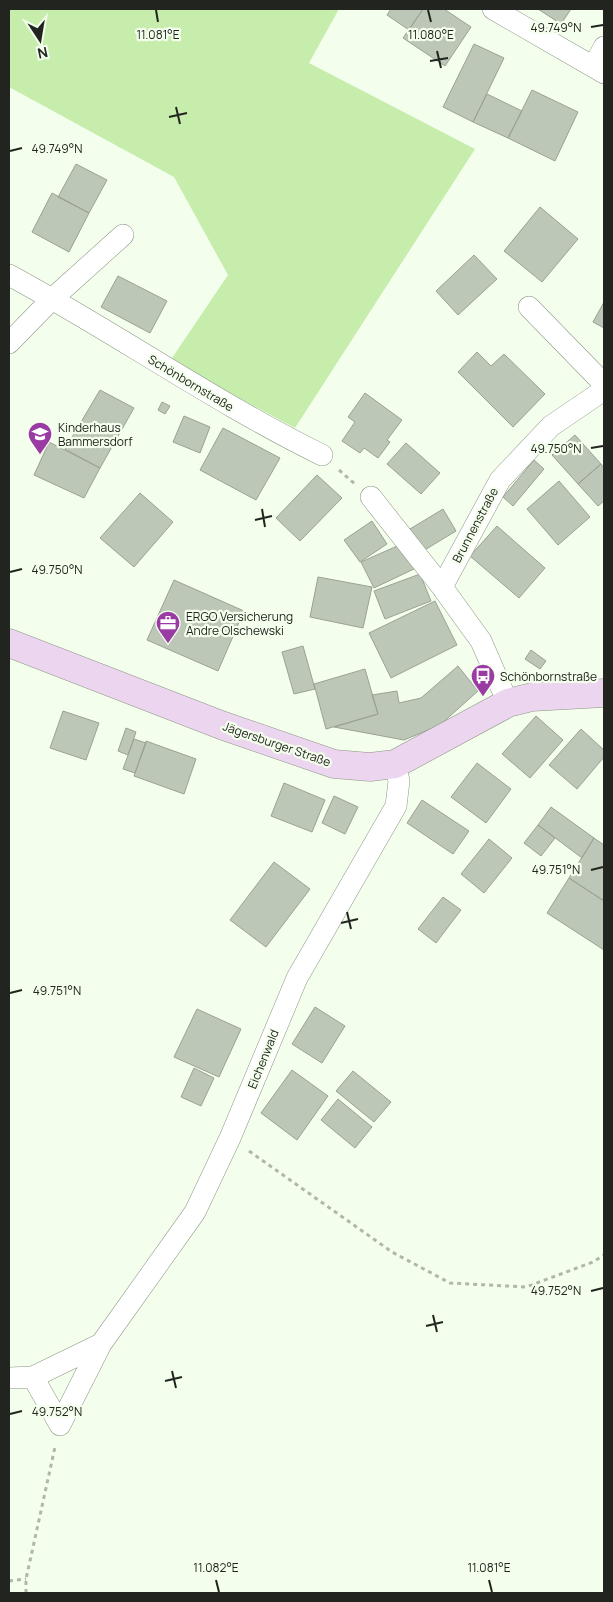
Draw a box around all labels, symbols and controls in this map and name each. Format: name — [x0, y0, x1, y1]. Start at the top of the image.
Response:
north arrow — [15, 15, 65, 65]
text: 49.749°N — [531, 19, 581, 36]
text: 11.081°E — [136, 26, 180, 43]
text: 11.080°E — [408, 26, 454, 43]
text: N — [36, 43, 50, 64]
text: 49.749°N — [32, 140, 82, 157]
street label: Schönbornstraße — [145, 351, 237, 415]
place label: Kinderhaus Bammersdorf — [58, 419, 133, 450]
school or university icon: Kinderhaus Bammersdorf — [27, 421, 53, 455]
text: 49.750°N — [530, 440, 582, 457]
street label: Brunnenstraße — [448, 484, 502, 566]
text: 49.750°N — [31, 561, 83, 578]
place label: ERGO Versicherung Andre Olschewski — [186, 608, 293, 639]
office icon: ERGO Versicherung Andre Olschewski — [155, 610, 181, 644]
bus stop icon: Schönbornstraße — [470, 663, 496, 697]
place label: Schönbornstraße — [500, 668, 597, 685]
street label: Jägersburger Straße — [221, 718, 333, 770]
text: 49.751°N — [532, 861, 580, 878]
text: 49.751°N — [33, 982, 81, 999]
street label: Eichenwald — [243, 1027, 283, 1091]
text: 49.752°N — [531, 1282, 581, 1299]
text: 49.752°N — [32, 1403, 82, 1420]
text: 11.082°E — [193, 1559, 239, 1576]
text: 11.081°E — [467, 1559, 511, 1576]

